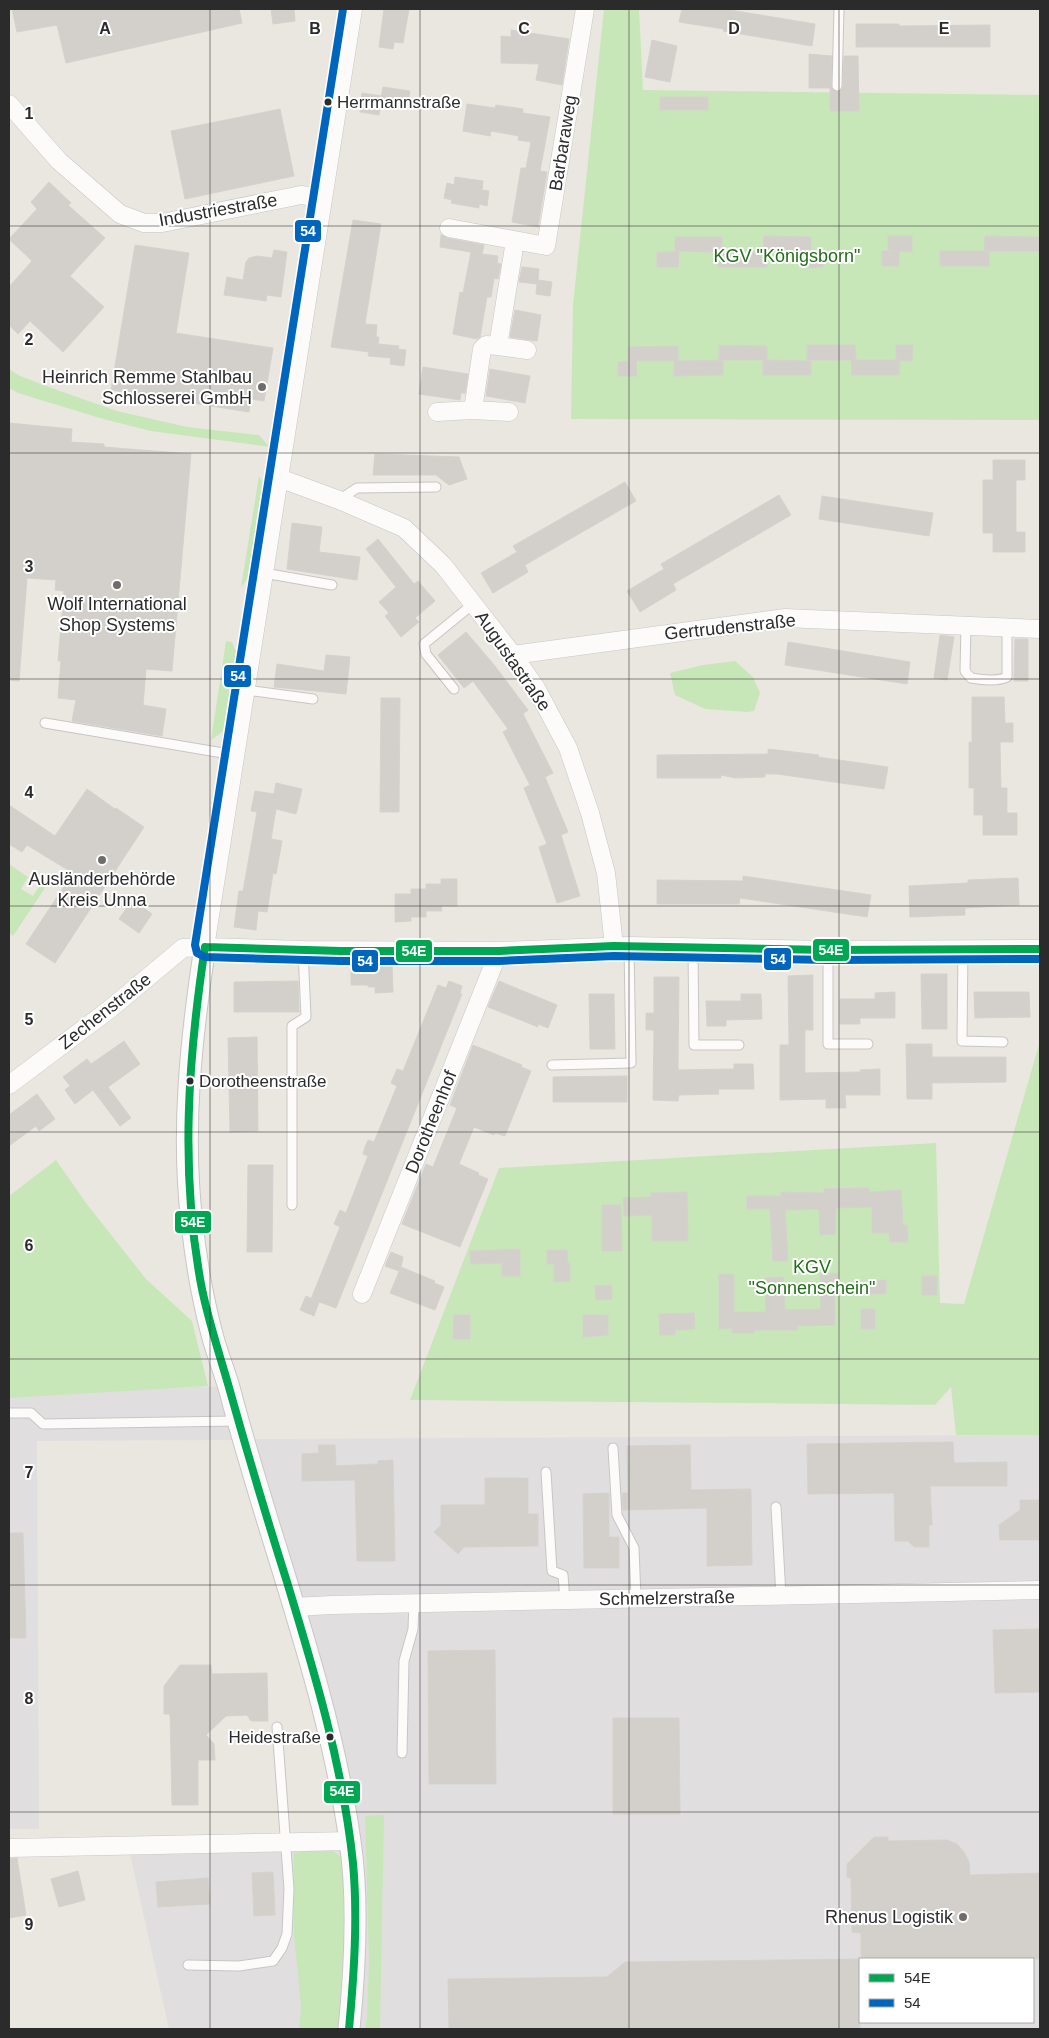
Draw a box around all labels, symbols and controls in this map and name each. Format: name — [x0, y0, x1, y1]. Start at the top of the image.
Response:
text: A — [99, 20, 111, 37]
text: B — [309, 20, 321, 37]
text: C — [518, 20, 530, 37]
text: D — [728, 20, 740, 37]
text: E — [939, 20, 950, 37]
place label: Herrmannstraße — [337, 93, 461, 112]
street label: Barbaraweg — [546, 94, 580, 192]
marker: Herrmannstraße — [323, 97, 333, 107]
text: 1 — [25, 105, 34, 122]
street label: Industriestraße — [157, 190, 279, 230]
line badge: 54 — [294, 219, 322, 243]
text: 54 — [300, 223, 316, 239]
park label: KGV "Königsborn" — [714, 246, 860, 266]
text: 2 — [25, 331, 34, 348]
place label: Heinrich Remme Stahlbau Schlosserei GmbH — [42, 367, 252, 408]
marker: Heinrich Remme Stahlbau Schlosserei GmbH — [256, 381, 268, 393]
text: 3 — [25, 558, 34, 575]
marker: Wolf International Shop Systems — [111, 579, 123, 591]
place label: Wolf International Shop Systems — [47, 594, 187, 635]
street label: Augustastraße — [471, 607, 555, 715]
street label: Gertrudenstraße — [663, 610, 797, 644]
line badge: 54 — [223, 664, 252, 688]
text: 54 — [230, 668, 246, 684]
text: 4 — [25, 784, 34, 801]
marker: Ausländerbehörde Kreis Unna — [96, 854, 108, 866]
place label: Ausländerbehörde Kreis Unna — [28, 869, 176, 910]
line badge: 54E — [812, 938, 850, 962]
line badge: 54E — [395, 939, 433, 963]
text: 54E — [819, 942, 843, 958]
text: 54E — [402, 943, 426, 959]
line badge: 54 — [763, 947, 792, 971]
line badge: 54 — [351, 949, 379, 973]
text: 54 — [770, 951, 786, 967]
text: 54 — [357, 953, 373, 969]
street label: Zechenstraße — [55, 969, 155, 1053]
text: 5 — [25, 1011, 34, 1028]
street label: Dorotheenhof — [401, 1067, 461, 1176]
place label: Dorotheenstraße — [199, 1072, 327, 1091]
marker: Dorotheenstraße — [185, 1076, 195, 1086]
line badge: 54E — [174, 1210, 212, 1234]
text: 54E — [181, 1214, 205, 1230]
text: 6 — [25, 1237, 34, 1254]
park label: KGV "Sonnenschein" — [749, 1257, 875, 1298]
text: 7 — [25, 1464, 34, 1481]
street label: Schmelzerstraße — [599, 1587, 735, 1609]
text: 8 — [25, 1690, 34, 1707]
place label: Heidestraße — [228, 1728, 321, 1747]
marker: Heidestraße — [325, 1732, 335, 1742]
line badge: 54E — [323, 1780, 361, 1804]
text: 54E — [330, 1783, 354, 1799]
place label: Rhenus Logistik — [825, 1907, 954, 1927]
marker: Rhenus Logistik — [957, 1911, 969, 1923]
text: 9 — [25, 1916, 34, 1933]
legend — [859, 1958, 1034, 2023]
text: 54E — [904, 1969, 931, 1986]
text: 54 — [904, 1994, 921, 2011]

